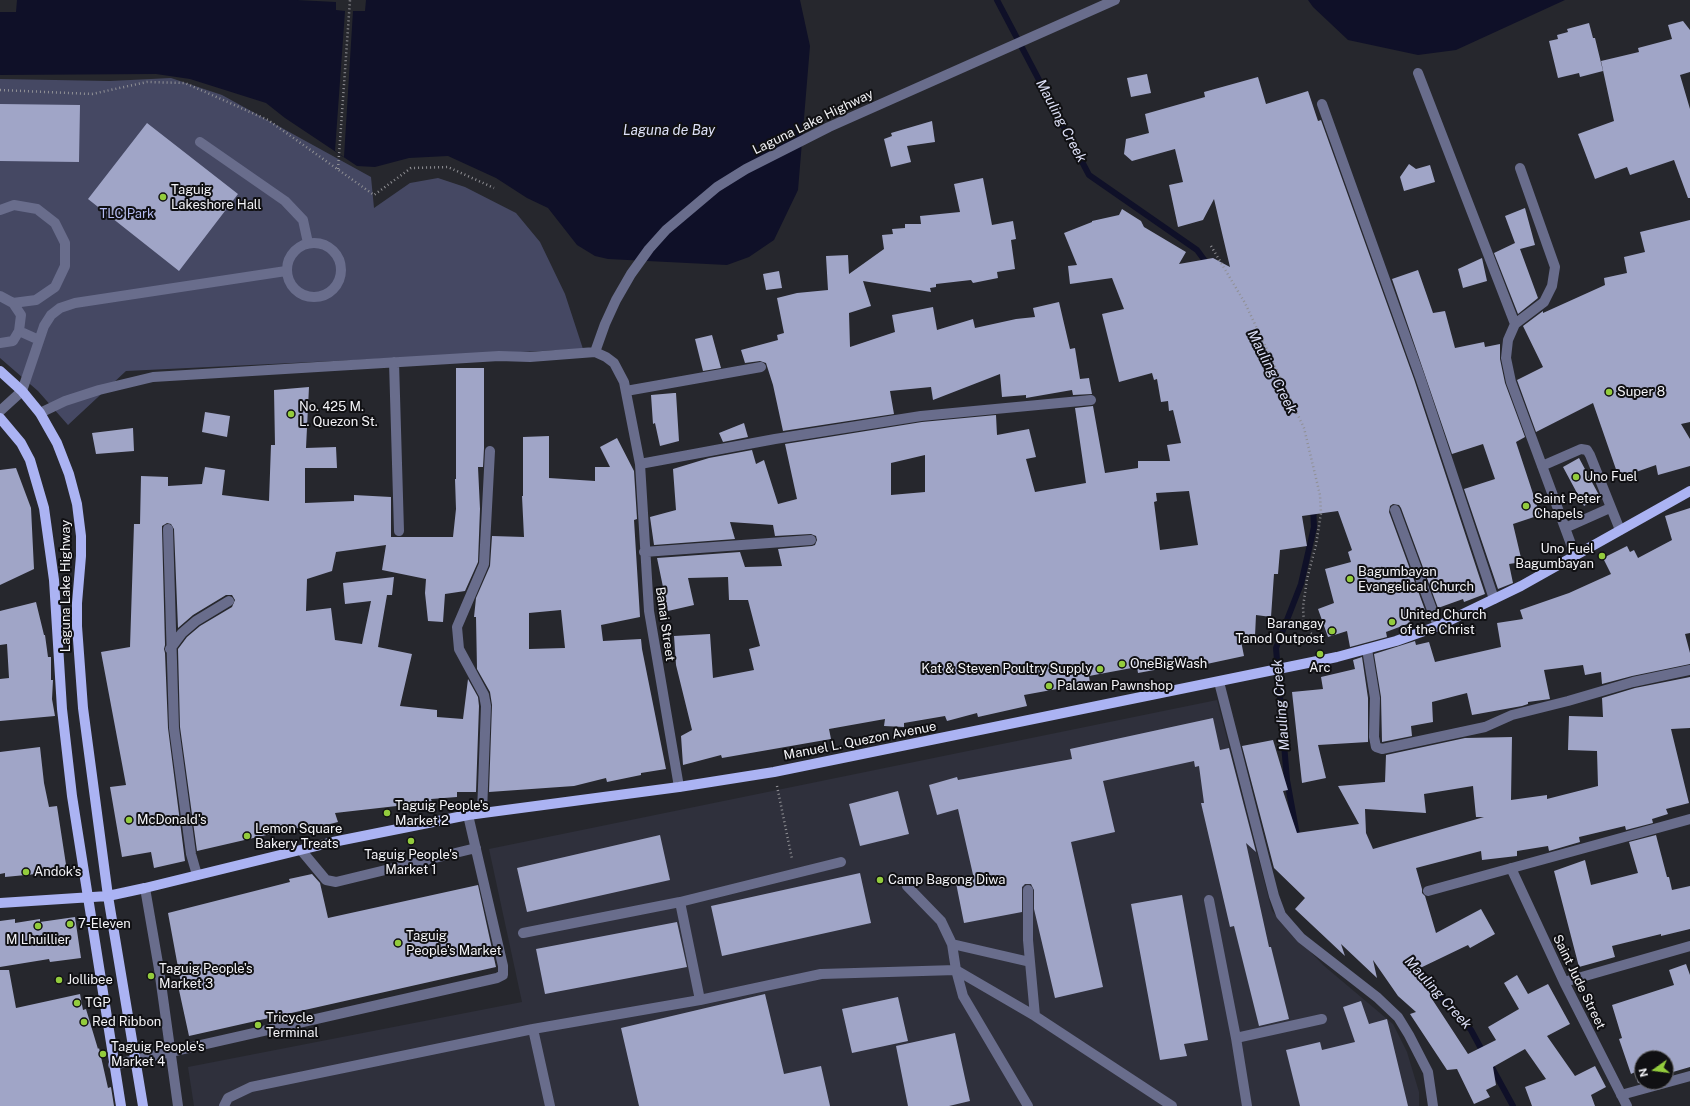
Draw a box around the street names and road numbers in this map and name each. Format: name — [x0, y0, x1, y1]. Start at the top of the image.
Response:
street label: Laguna Lake Highway — [750, 86, 876, 158]
street label: Laguna Lake Highway — [58, 520, 74, 652]
street label: Banai Street — [652, 586, 678, 662]
street label: Manuel L. Quezon Avenue — [782, 719, 938, 763]
street label: Saint Jude Street — [1549, 932, 1609, 1032]

